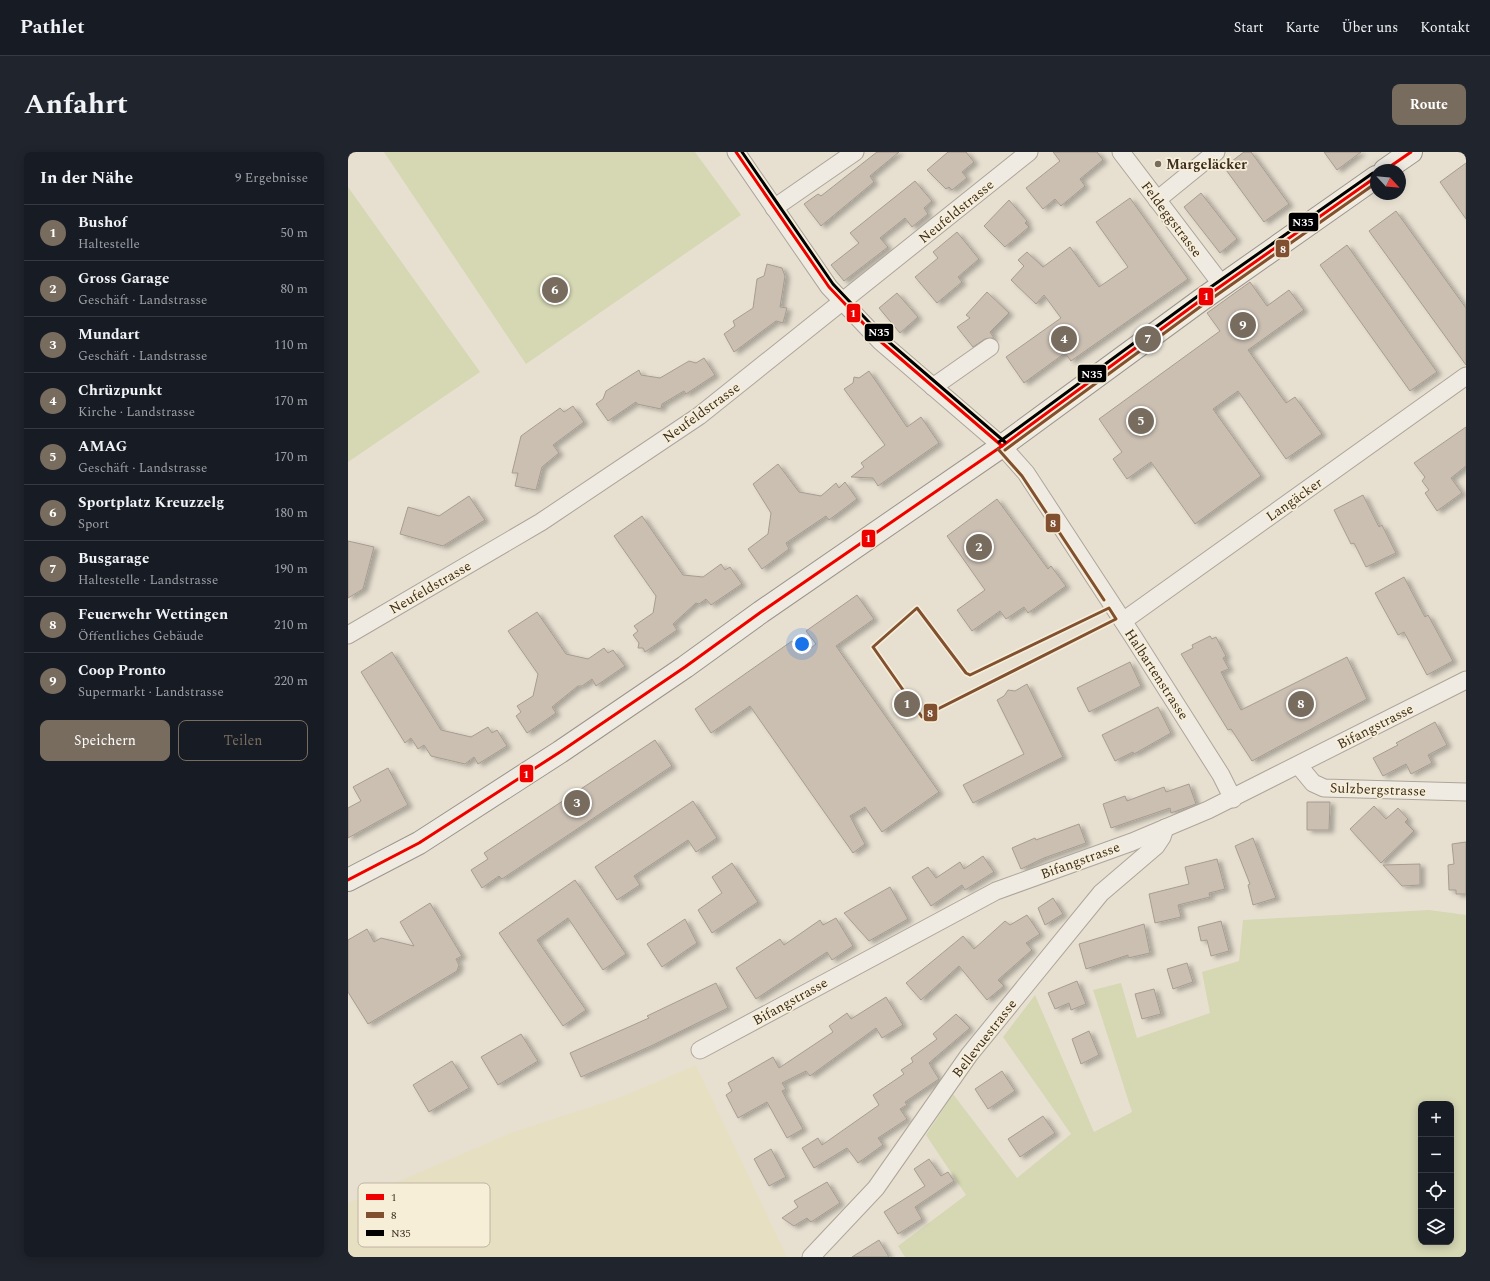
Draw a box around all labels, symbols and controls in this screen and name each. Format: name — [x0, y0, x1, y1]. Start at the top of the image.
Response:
text: Pathlet — [20, 13, 85, 42]
text: Start — [1234, 17, 1264, 38]
text: Karte — [1286, 17, 1319, 38]
text: Über uns — [1341, 17, 1398, 38]
text: Kontakt — [1420, 17, 1470, 38]
text: Anfahrt — [24, 83, 128, 126]
button: Route — [1392, 84, 1466, 125]
place label: Margeläcker — [1166, 154, 1247, 175]
marker: Margeläcker — [1153, 159, 1163, 169]
north arrow — [1370, 164, 1406, 200]
text: In der Nähe — [40, 165, 133, 191]
text: 9 Ergebnisse — [235, 168, 308, 188]
street label: Neufeldstrasse — [914, 174, 999, 248]
street label: Feldeggstrasse — [1136, 177, 1207, 262]
text: Bushof — [78, 211, 127, 234]
line badge: N35 — [1288, 212, 1319, 232]
text: N35 — [1292, 214, 1314, 231]
text: 1 — [49, 223, 57, 243]
text: 50 m — [281, 223, 308, 243]
text: Haltestelle — [78, 234, 140, 254]
line badge: 8 — [1275, 239, 1290, 258]
text: 8 — [1280, 241, 1286, 258]
text: Gross Garage — [78, 267, 169, 290]
pin: 6 — [542, 275, 568, 305]
text: 2 — [49, 279, 57, 299]
text: 80 m — [281, 279, 308, 299]
line badge: 1 — [1198, 287, 1214, 306]
text: 1 — [1203, 288, 1209, 305]
text: Geschäft · Landstrasse — [78, 290, 207, 310]
line badge: 1 — [846, 303, 861, 323]
text: 1 — [850, 305, 856, 322]
pin: 9 — [1230, 310, 1256, 340]
text: Mundart — [78, 323, 140, 346]
line badge: N35 — [864, 323, 894, 342]
text: N35 — [868, 324, 890, 341]
pin: 4 — [1051, 324, 1077, 354]
pin: 7 — [1135, 324, 1161, 354]
text: 3 — [49, 335, 57, 355]
text: 110 m — [274, 335, 308, 355]
text: Geschäft · Landstrasse — [78, 346, 207, 366]
line badge: N35 — [1077, 364, 1107, 383]
text: N35 — [1081, 366, 1103, 383]
street label: Neufeldstrasse — [658, 377, 745, 448]
text: Chrüzpunkt — [78, 379, 162, 402]
text: 4 — [49, 391, 57, 411]
text: 170 m — [274, 391, 308, 411]
text: Kirche · Landstrasse — [78, 402, 195, 422]
pin: 5 — [1128, 406, 1154, 436]
text: AMAG — [78, 435, 127, 458]
text: 5 — [49, 447, 57, 467]
text: 170 m — [274, 447, 308, 467]
text: Geschäft · Landstrasse — [78, 458, 207, 478]
street label: Langäcker — [1262, 472, 1327, 527]
text: Sportplatz Kreuzzelg — [78, 491, 224, 514]
text: 6 — [49, 503, 57, 523]
text: 180 m — [274, 503, 308, 523]
line badge: 8 — [1045, 513, 1061, 533]
text: Sport — [78, 514, 109, 534]
text: 8 — [1050, 515, 1056, 532]
line badge: 1 — [861, 529, 876, 548]
text: 1 — [865, 530, 871, 547]
pin: 2 — [966, 532, 992, 562]
text: Busgarage — [78, 547, 149, 570]
street label: Neufeldstrasse — [385, 555, 475, 619]
text: 7 — [49, 559, 57, 579]
text: 190 m — [274, 559, 308, 579]
text: Haltestelle · Landstrasse — [78, 570, 218, 590]
text: Feuerwehr Wettingen — [78, 603, 228, 626]
text: 8 — [49, 615, 57, 635]
text: 210 m — [274, 615, 308, 635]
street label: Halbartenstrasse — [1119, 625, 1194, 724]
text: Öffentliches Gebäude — [78, 626, 204, 646]
your location — [792, 634, 812, 654]
text: Coop Pronto — [78, 659, 166, 682]
text: 9 — [49, 671, 57, 691]
text: 220 m — [274, 671, 308, 691]
text: Supermarkt · Landstrasse — [78, 682, 224, 702]
pin: 1 — [894, 689, 920, 719]
pin: 8 — [1288, 689, 1314, 719]
street label: Bifangstrasse — [1333, 698, 1417, 755]
line badge: 8 — [923, 703, 938, 722]
text: 8 — [927, 705, 933, 722]
button: Speichern — [40, 720, 170, 761]
button: Teilen — [178, 720, 308, 761]
line badge: 1 — [519, 764, 534, 783]
text: 1 — [523, 766, 529, 783]
street label: Sulzbergstrasse — [1330, 777, 1427, 802]
pin: 3 — [564, 788, 590, 818]
street label: Bifangstrasse — [1038, 836, 1123, 885]
street label: Bifangstrasse — [749, 972, 832, 1031]
street label: Bellevuestrasse — [947, 994, 1022, 1082]
map controls — [1418, 1101, 1454, 1245]
button: + — [1418, 1101, 1454, 1137]
button: − — [1418, 1137, 1454, 1173]
button: locate — [1418, 1173, 1454, 1209]
legend — [358, 1183, 490, 1247]
text: 1 — [391, 1189, 397, 1206]
text: 8 — [391, 1207, 397, 1224]
button: layers — [1418, 1209, 1454, 1245]
text: N35 — [391, 1225, 411, 1242]

